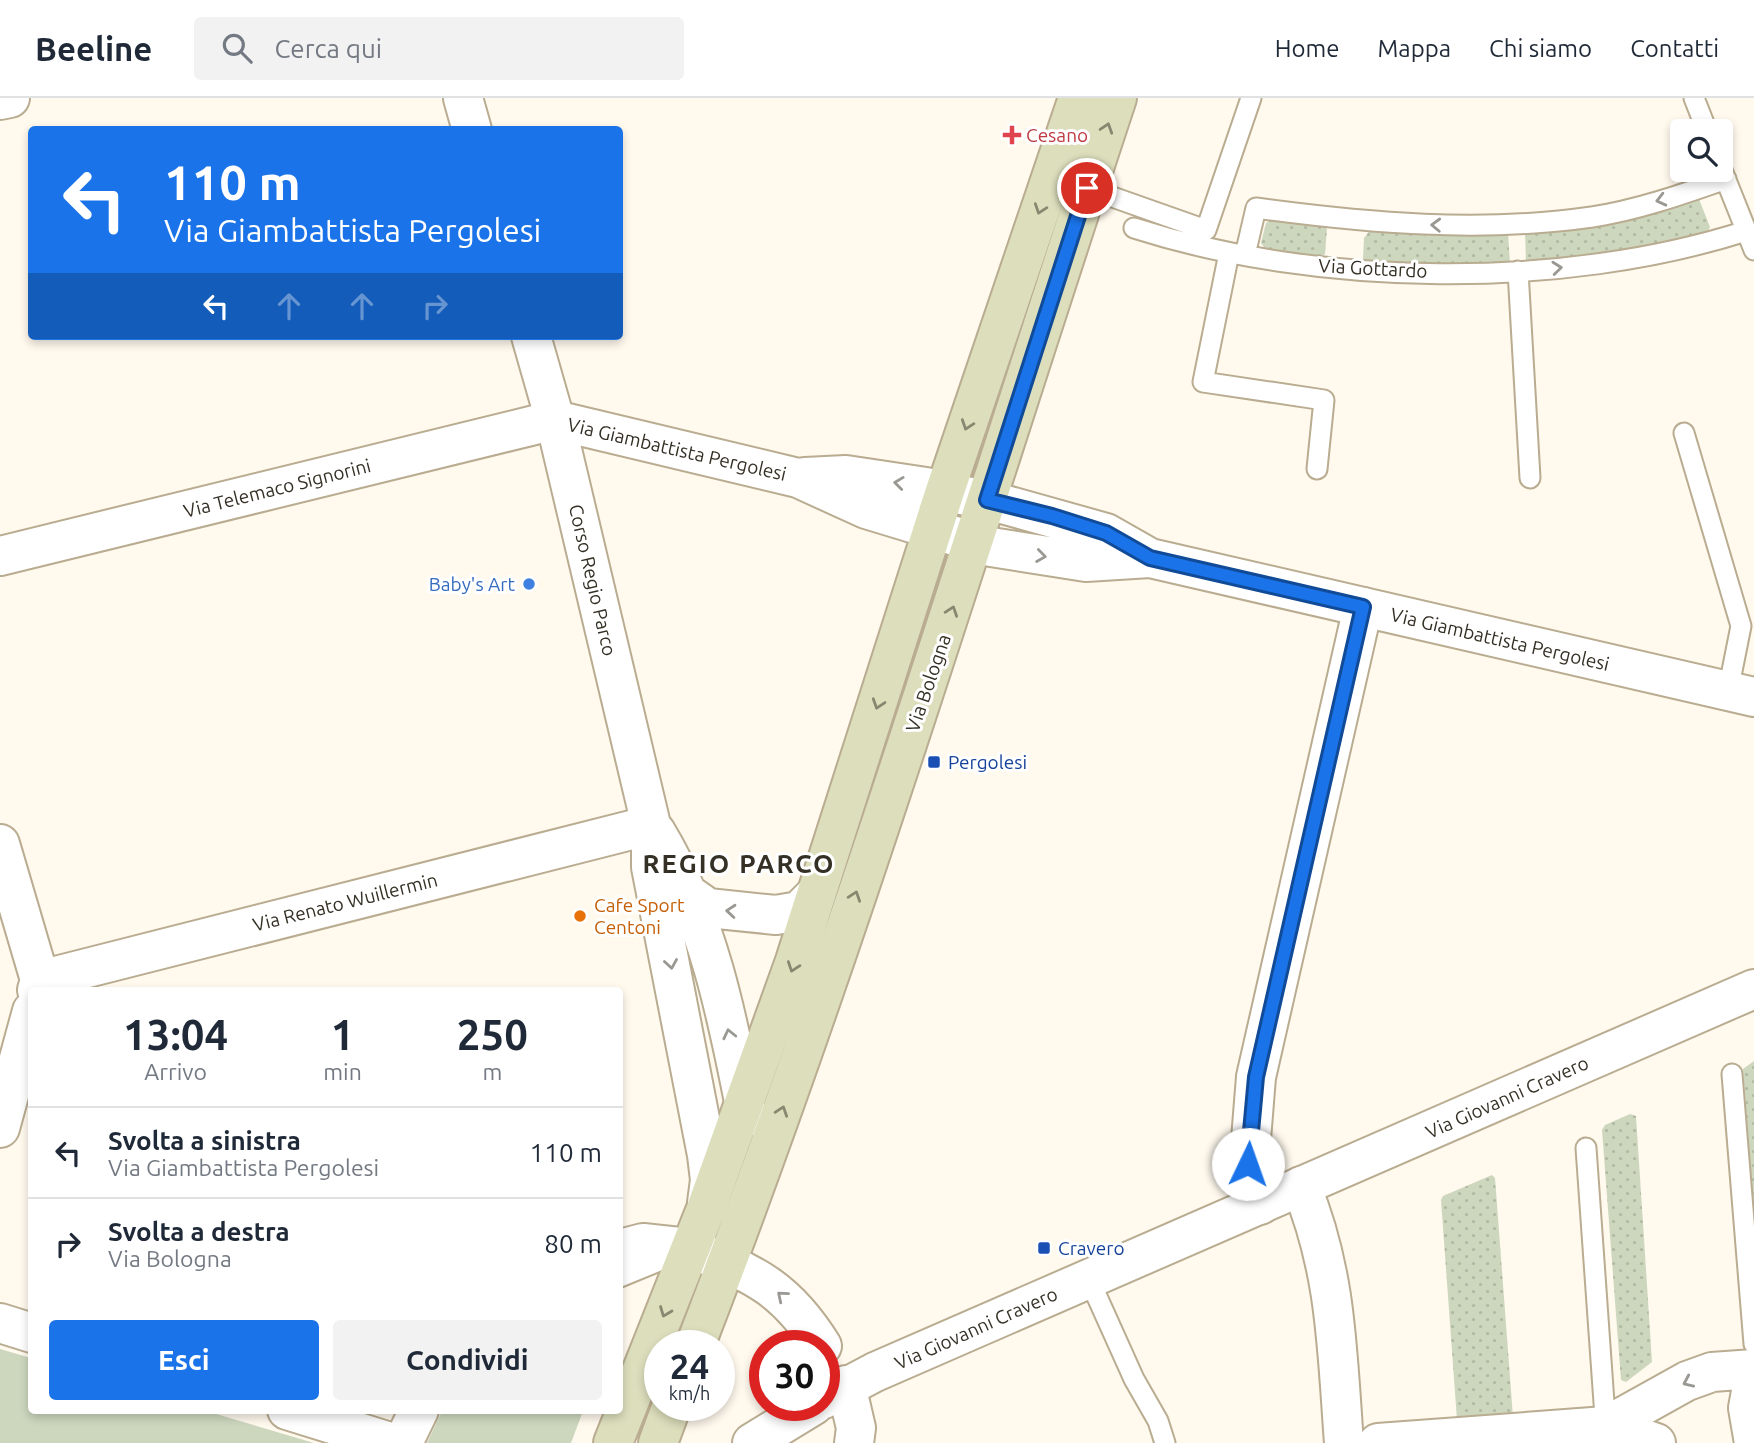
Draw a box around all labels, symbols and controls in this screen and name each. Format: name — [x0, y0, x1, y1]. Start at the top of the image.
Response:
search box — [194, 17, 684, 80]
icon: search — [218, 29, 256, 67]
text: Beeline — [35, 30, 152, 67]
text: Cerca qui — [274, 34, 382, 63]
text: Home — [1275, 35, 1339, 62]
text: Mappa — [1377, 35, 1451, 62]
text: Chi siamo — [1489, 35, 1592, 62]
text: Contatti — [1630, 35, 1719, 62]
map controls — [1670, 119, 1733, 182]
button: search — [1670, 119, 1733, 182]
one-way arrow — [1099, 122, 1113, 134]
place label: Cesano — [1026, 124, 1088, 146]
marker: Cesano — [1004, 127, 1020, 143]
icon: left — [49, 154, 140, 245]
text: 110 m — [164, 154, 301, 209]
pin — [1057, 158, 1117, 218]
icon: arrive — [1068, 169, 1106, 207]
one-way arrow — [1655, 192, 1667, 206]
one-way arrow — [1034, 203, 1049, 215]
text: Via Giambattista Pergolesi — [164, 212, 541, 248]
one-way arrow — [1430, 217, 1441, 233]
street label: Via Gottardo — [1318, 254, 1428, 282]
one-way arrow — [1551, 261, 1563, 276]
icon: left — [197, 287, 235, 325]
icon: ahead — [270, 287, 308, 325]
icon: ahead — [343, 287, 381, 325]
icon: right — [416, 287, 454, 325]
street label: Via Giambattista Pergolesi — [565, 413, 789, 485]
one-way arrow — [961, 418, 975, 430]
street label: Via Telemaco Signorini — [181, 454, 373, 522]
one-way arrow — [893, 475, 905, 490]
street label: Corso Regio Parco — [565, 502, 621, 658]
one-way arrow — [1035, 548, 1047, 563]
place label: Baby's Art — [429, 573, 516, 595]
marker: Baby's Art — [521, 576, 537, 592]
street label: Via Giambattista Pergolesi — [1388, 603, 1612, 675]
one-way arrow — [944, 606, 958, 618]
street label: Via Bologna — [901, 631, 955, 735]
one-way arrow — [871, 697, 886, 709]
place label: Pergolesi — [948, 751, 1027, 773]
marker: Pergolesi — [926, 754, 942, 770]
district label: REGIO PARCO — [642, 849, 836, 878]
street label: Via Renato Wuillermin — [250, 868, 440, 936]
one-way arrow — [847, 890, 861, 903]
place label: Cafe Sport Centoni — [594, 894, 685, 938]
one-way arrow — [726, 904, 737, 919]
marker: Cafe Sport Centoni — [572, 908, 588, 924]
one-way arrow — [663, 959, 678, 970]
one-way arrow — [787, 960, 801, 972]
text: 13:04 — [123, 1011, 228, 1058]
text: 1 — [331, 1011, 354, 1058]
text: 250 — [457, 1011, 528, 1058]
one-way arrow — [722, 1028, 737, 1040]
street label: Via Giovanni Cravero — [1422, 1051, 1592, 1143]
text: Arrivo — [144, 1059, 207, 1084]
text: min — [323, 1059, 362, 1084]
text: m — [482, 1059, 502, 1084]
one-way arrow — [773, 1106, 788, 1118]
text: Svolta a sinistra — [108, 1126, 301, 1155]
position arrow — [1211, 1127, 1285, 1201]
icon: left — [49, 1134, 87, 1172]
text: 110 m — [530, 1138, 602, 1167]
text: Via Giambattista Pergolesi — [108, 1155, 379, 1180]
text: Svolta a destra — [108, 1217, 290, 1246]
icon: right — [49, 1225, 87, 1263]
text: 80 m — [544, 1229, 602, 1258]
place label: Cravero — [1058, 1237, 1125, 1259]
marker: Cravero — [1036, 1240, 1052, 1256]
text: Via Bologna — [108, 1246, 232, 1271]
street label: Via Giovanni Cravero — [891, 1282, 1061, 1374]
one-way arrow — [777, 1292, 790, 1304]
one-way arrow — [659, 1305, 673, 1317]
button: Esci — [49, 1320, 319, 1400]
button: Condividi — [333, 1320, 602, 1400]
speed limit sign: 30 — [749, 1330, 840, 1421]
text: 24 — [670, 1346, 709, 1386]
one-way arrow — [1683, 1374, 1695, 1388]
text: km/h — [669, 1383, 710, 1403]

